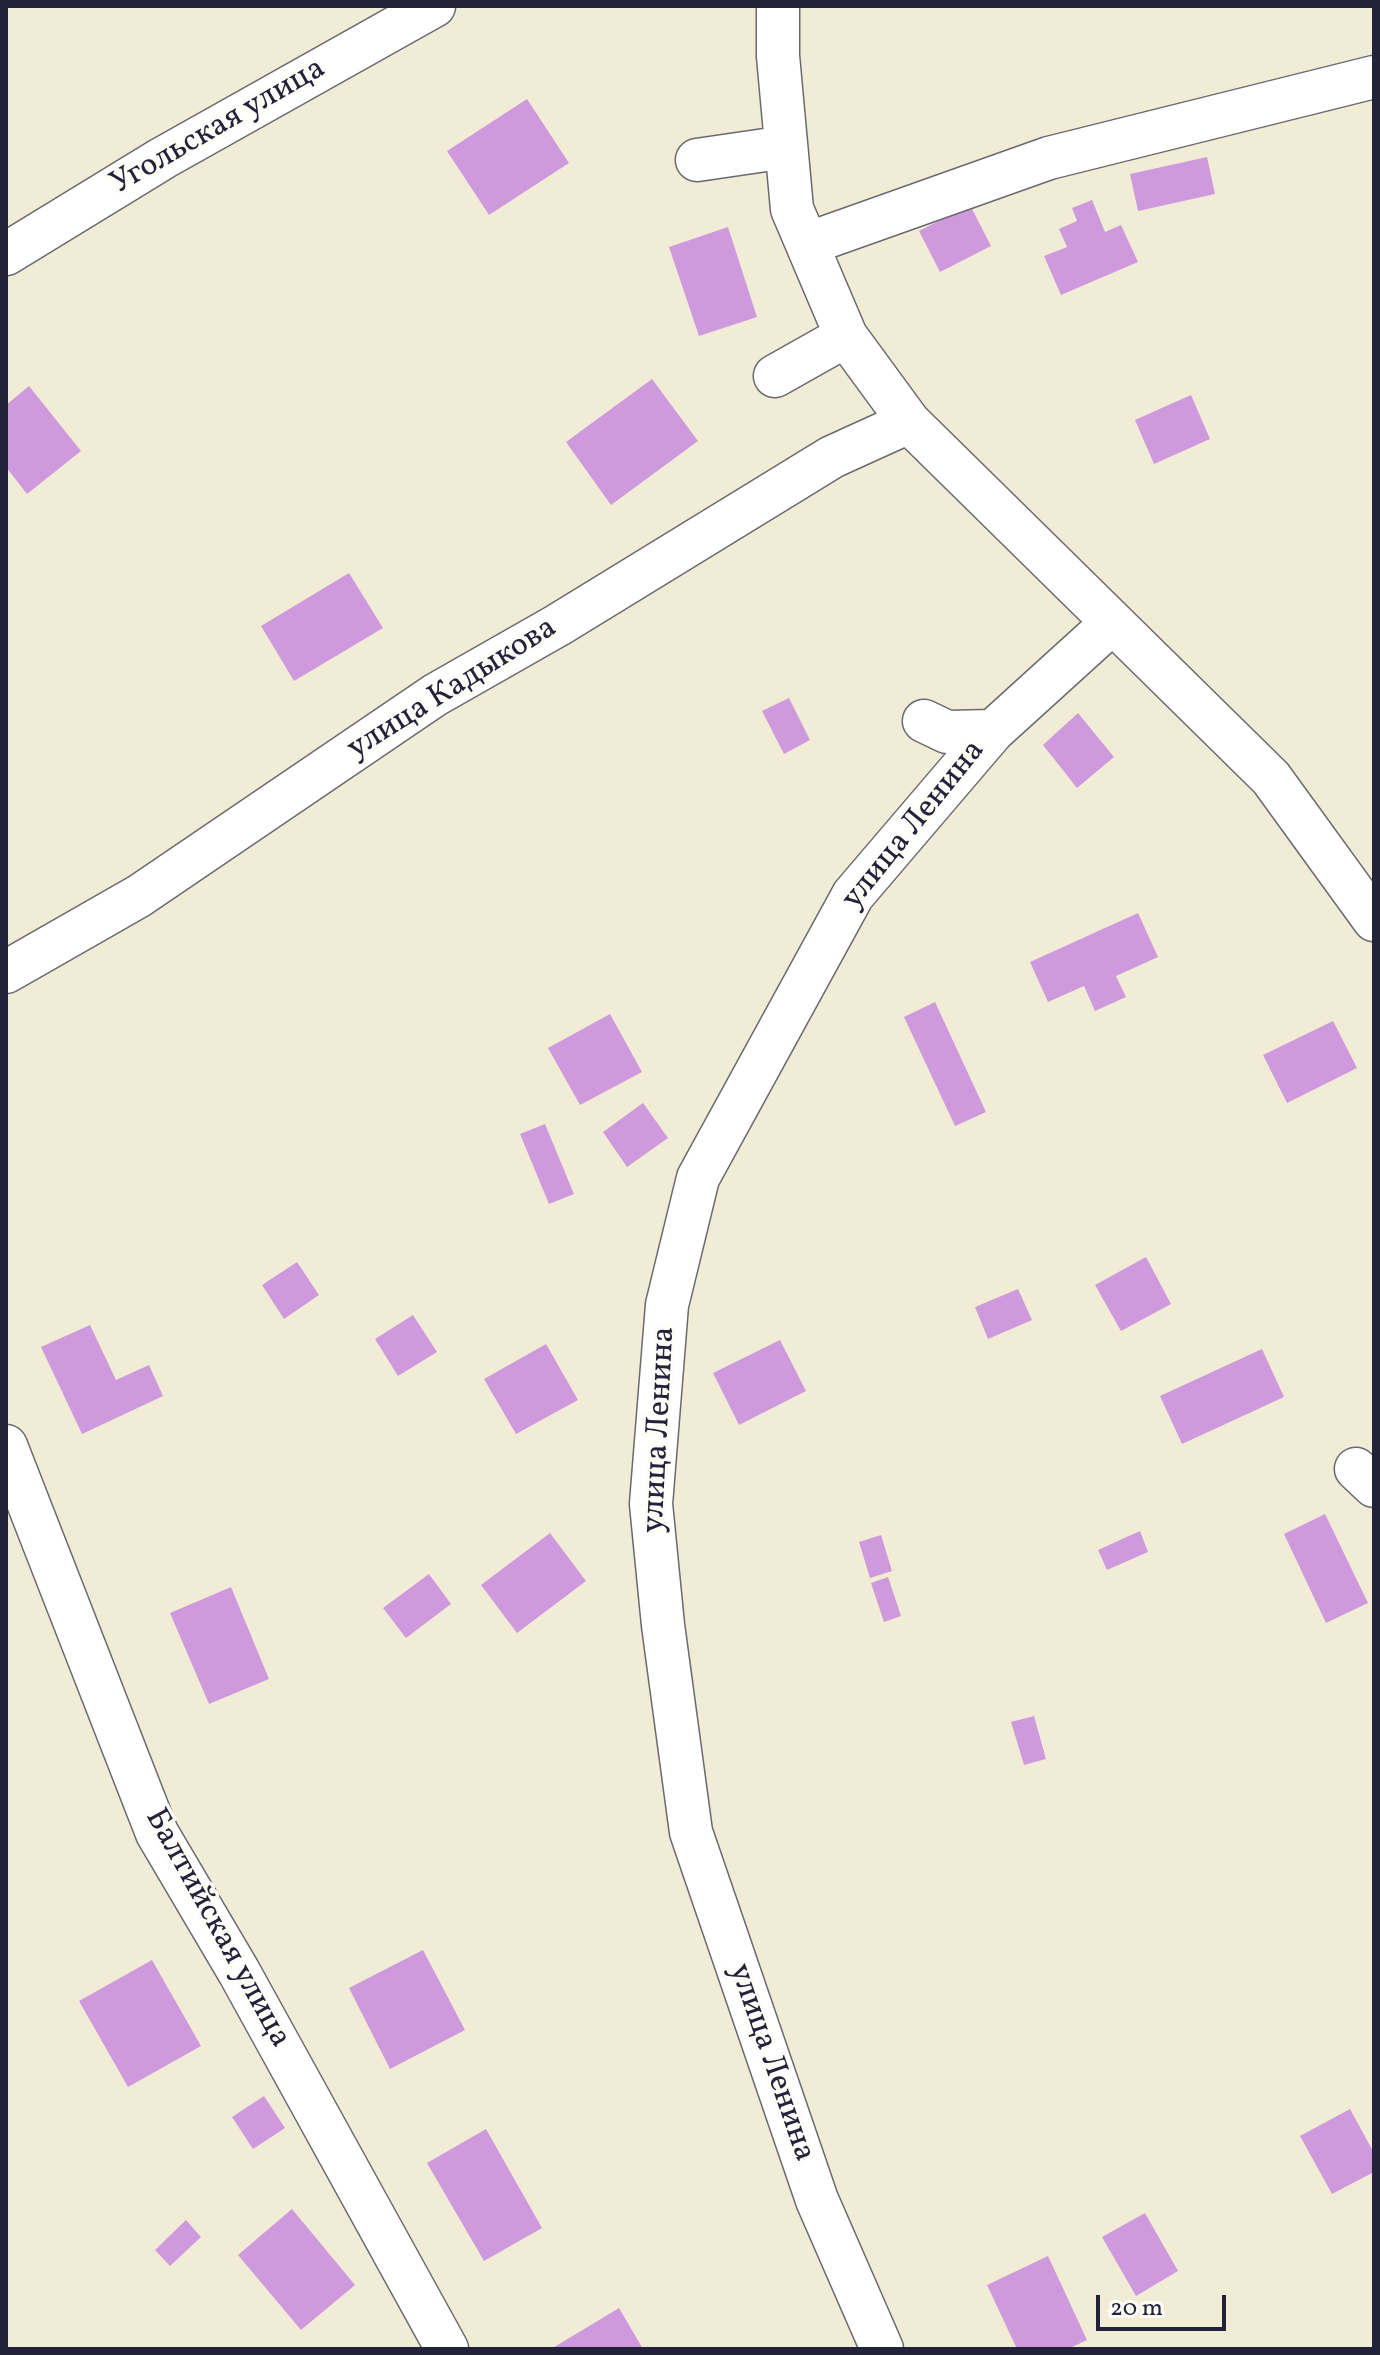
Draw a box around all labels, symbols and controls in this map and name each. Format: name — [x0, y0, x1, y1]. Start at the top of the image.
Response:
street label: Угольская улица — [105, 51, 333, 205]
street label: улица Кадыкова — [341, 610, 565, 770]
street label: улица Ленина — [835, 734, 995, 918]
street label: улица Ленина — [636, 1326, 686, 1534]
street label: Балтийская улица — [134, 1803, 298, 2055]
street label: улица Ленина — [718, 1959, 822, 2167]
scale bar — [1100, 2279, 1230, 2329]
text: 20 m — [1110, 2292, 1163, 2326]

